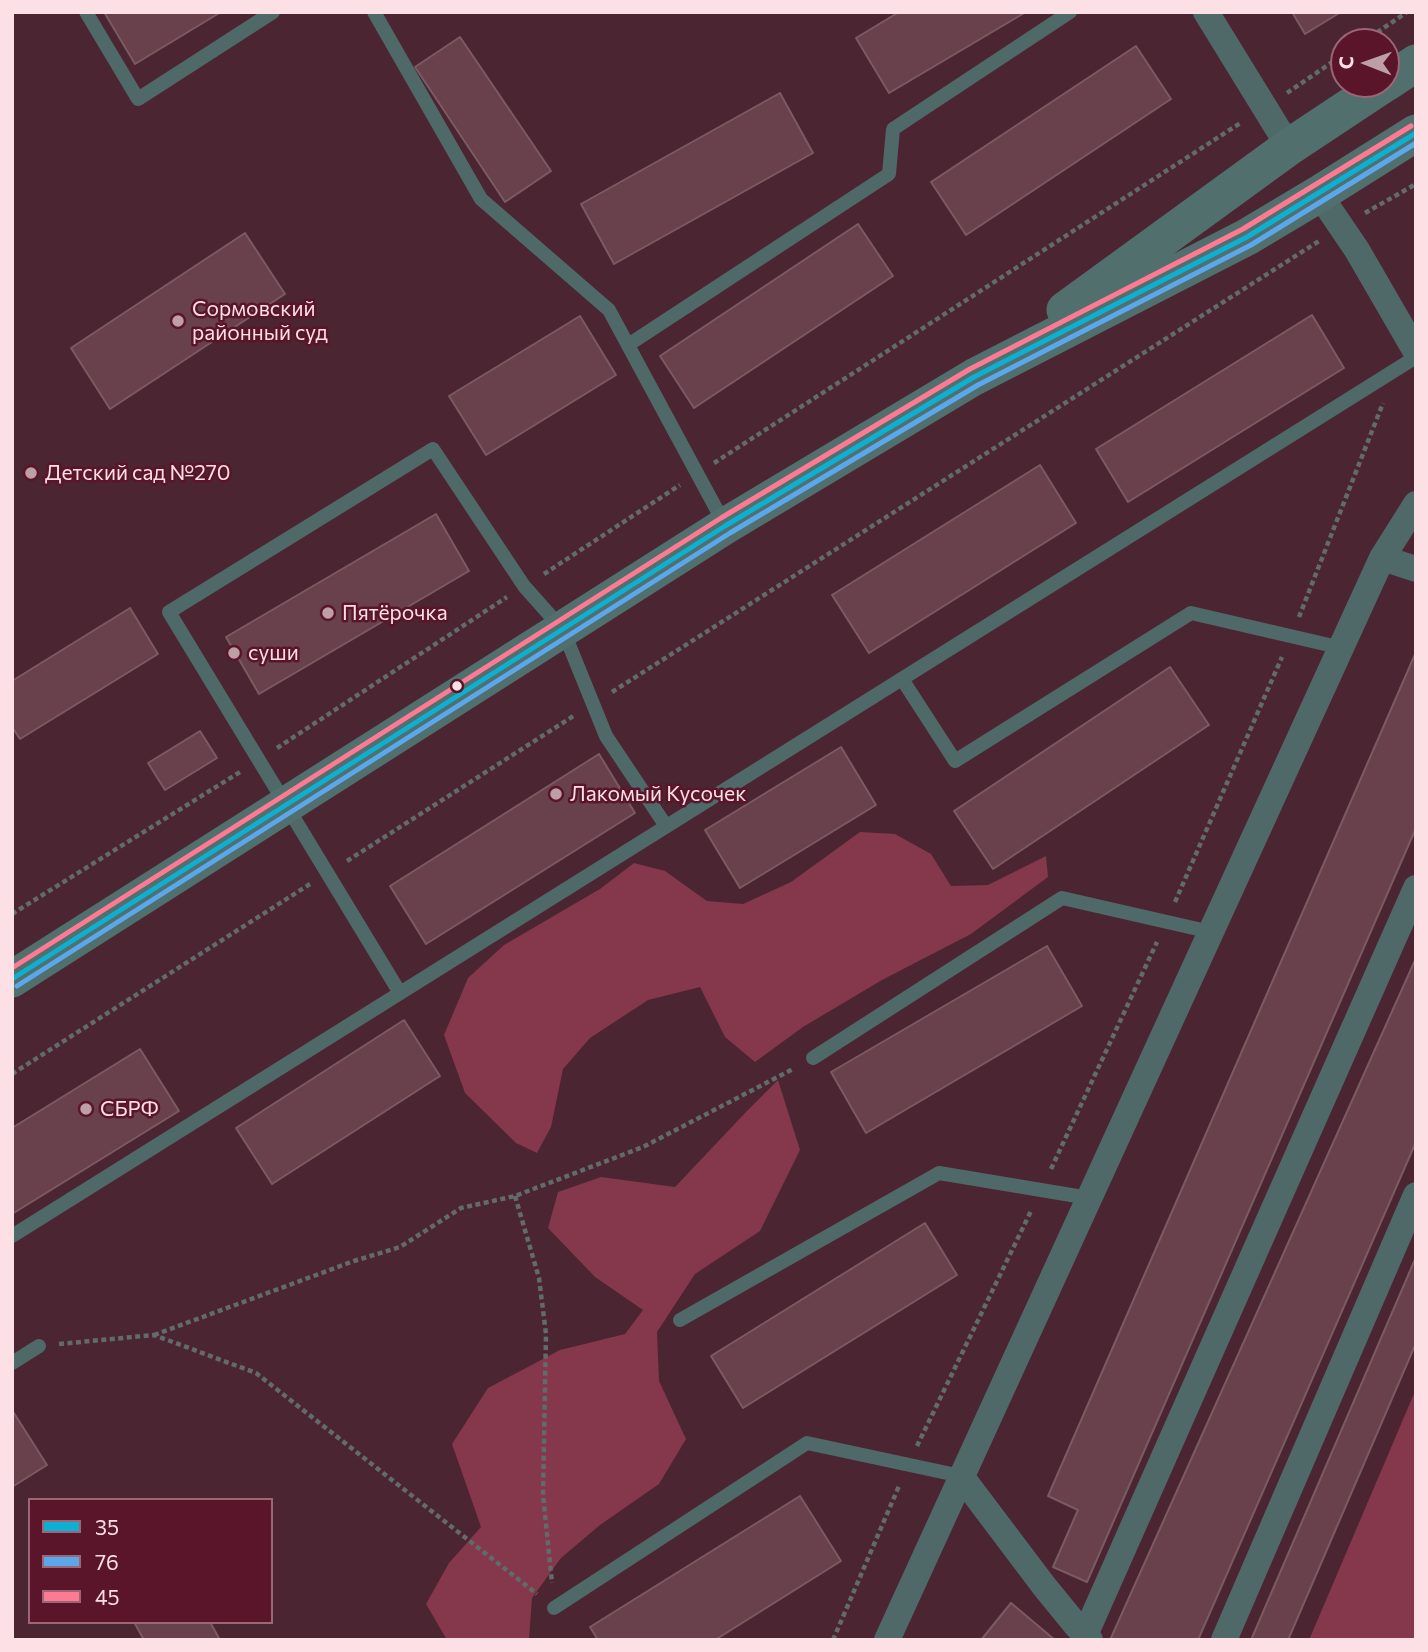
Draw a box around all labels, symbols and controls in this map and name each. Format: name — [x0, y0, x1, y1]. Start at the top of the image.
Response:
north arrow — [1330, 28, 1400, 98]
text: С — [1334, 56, 1357, 69]
place label: Сормовский районный суд — [192, 296, 328, 346]
marker: Сормовский районный суд — [170, 313, 186, 329]
place label: Детский сад №270 — [45, 460, 231, 486]
marker: Детский сад №270 — [23, 465, 39, 481]
place label: Пятёрочка — [342, 600, 448, 626]
marker: Пятёрочка — [320, 605, 336, 621]
place label: суши — [248, 640, 299, 666]
marker: суши — [226, 645, 242, 661]
unlabelled marker — [450, 679, 464, 693]
place label: Лакомый Кусочек — [570, 781, 746, 807]
marker: Лакомый Кусочек — [548, 786, 564, 802]
place label: СБРФ — [100, 1096, 159, 1122]
marker: СБРФ — [78, 1101, 94, 1117]
legend — [28, 1498, 273, 1624]
text: 35 — [95, 1514, 119, 1539]
text: 76 — [95, 1549, 119, 1574]
text: 45 — [95, 1584, 120, 1609]

